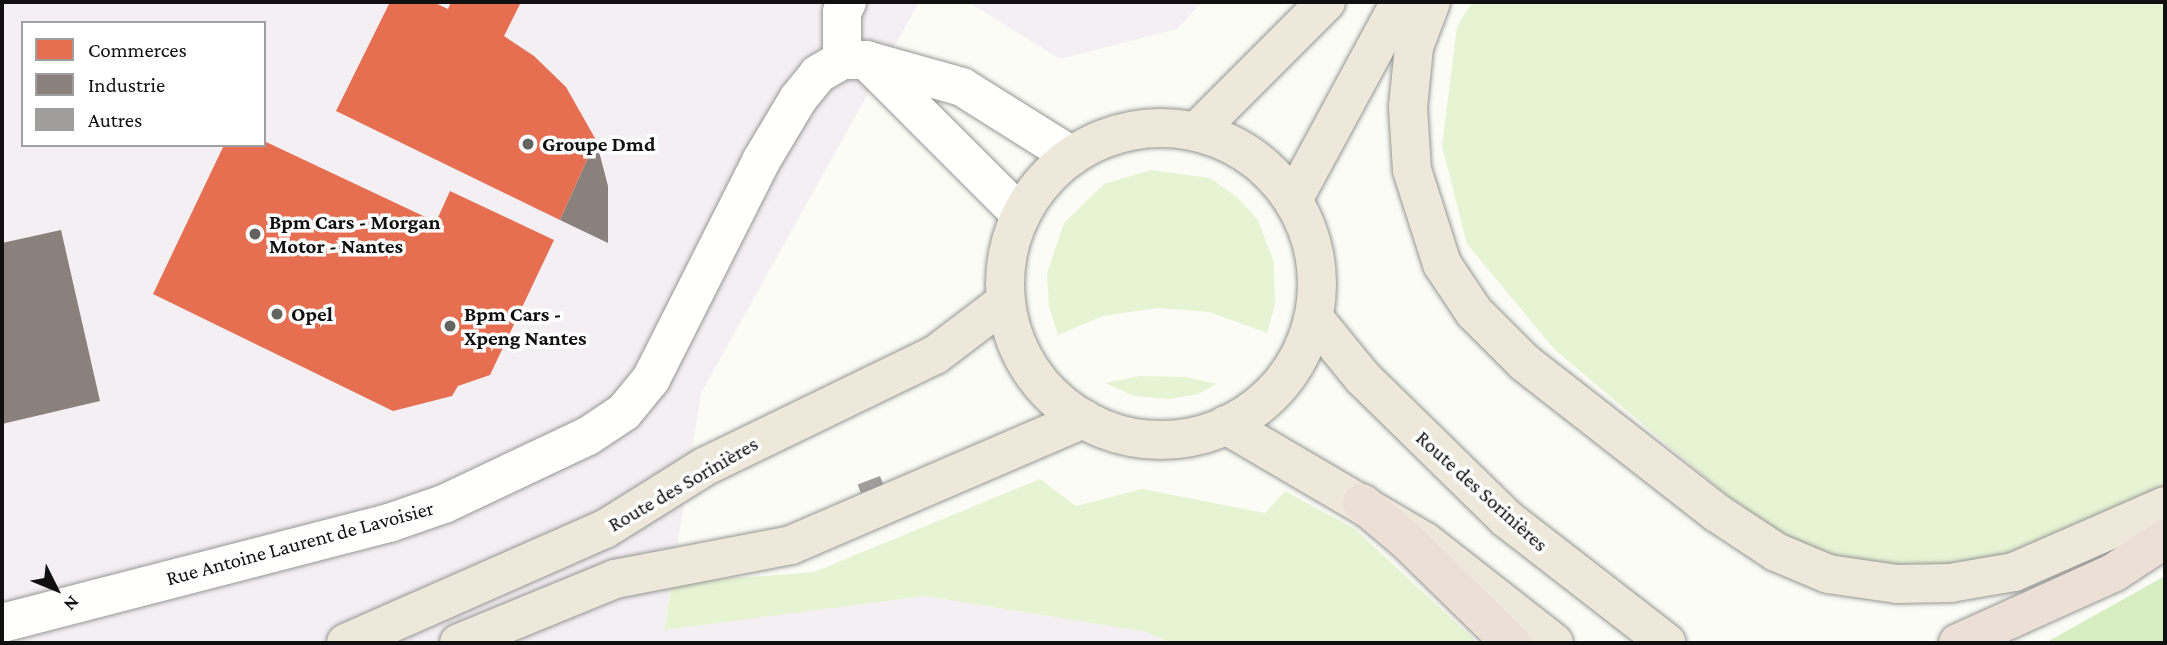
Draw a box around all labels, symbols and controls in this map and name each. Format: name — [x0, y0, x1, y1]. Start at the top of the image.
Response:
legend — [21, 21, 266, 147]
text: Commerces — [88, 38, 187, 62]
text: Industrie — [88, 73, 165, 97]
text: Autres — [88, 108, 142, 132]
place label: Groupe Dmd — [542, 131, 655, 157]
marker: Groupe Dmd — [520, 136, 536, 152]
place label: Bpm Cars - Morgan Motor - Nantes — [269, 209, 441, 259]
marker: Bpm Cars - Morgan Motor - Nantes — [247, 226, 263, 242]
place label: Opel — [291, 301, 333, 327]
place label: Bpm Cars - Xpeng Nantes — [464, 301, 587, 351]
marker: Opel — [269, 306, 285, 322]
marker: Bpm Cars - Xpeng Nantes — [442, 318, 458, 334]
street label: Route des Sorinières — [1411, 425, 1553, 557]
street label: Route des Sorinières — [603, 431, 763, 537]
street label: Rue Antoine Laurent de Lavoisier — [163, 495, 437, 591]
north arrow — [21, 554, 91, 624]
text: N — [60, 592, 84, 616]

